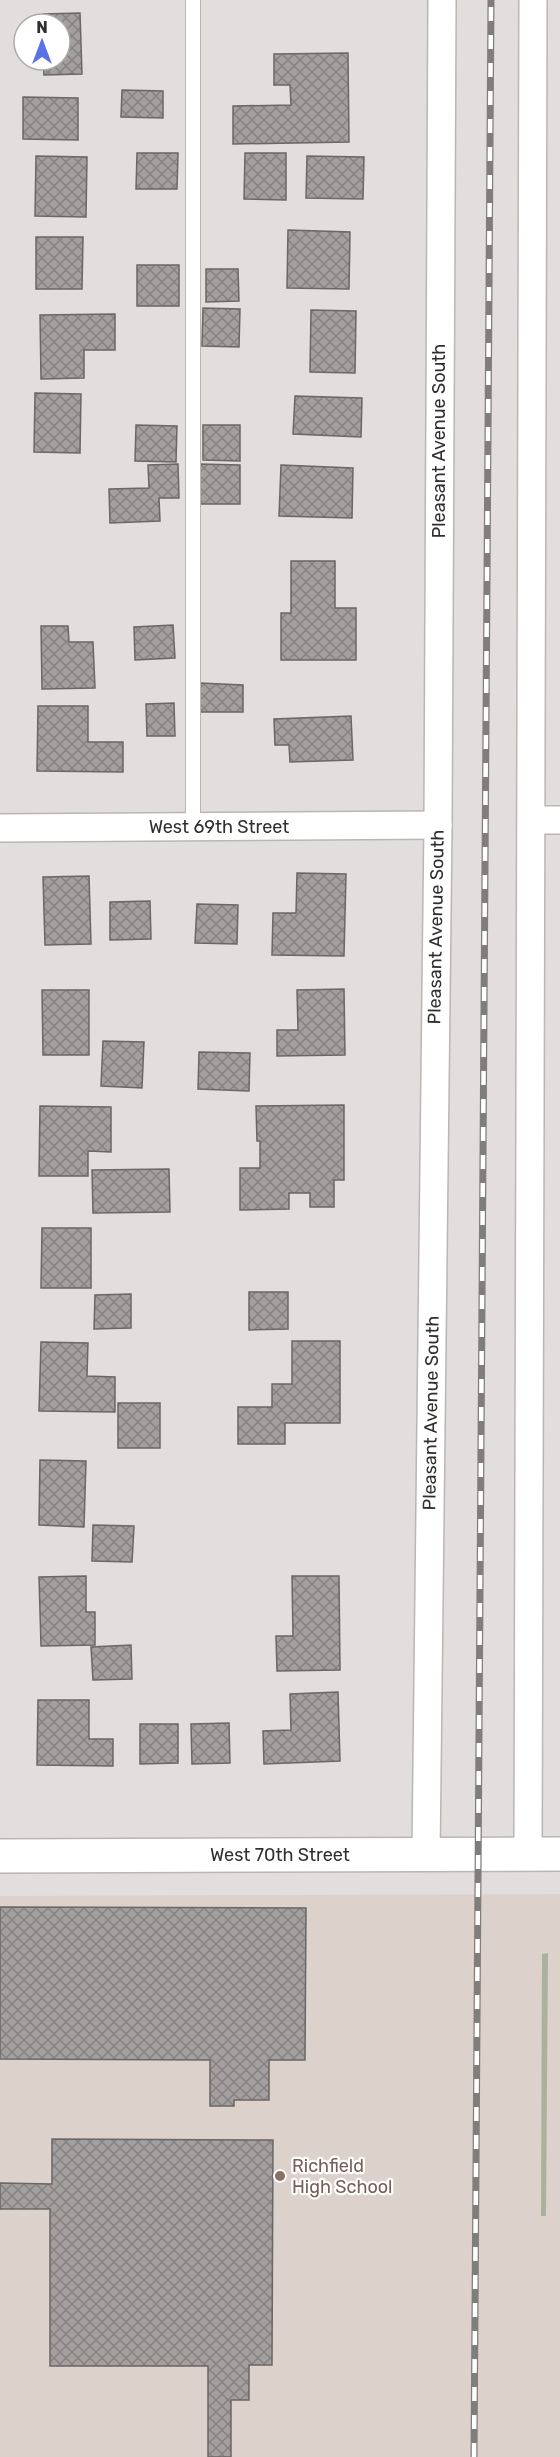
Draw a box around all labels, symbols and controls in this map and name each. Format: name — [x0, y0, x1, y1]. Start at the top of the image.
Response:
north arrow — [12, 12, 72, 72]
text: N — [36, 18, 48, 37]
street label: Pleasant Avenue South — [428, 344, 450, 538]
street label: West 69th Street — [149, 816, 289, 838]
street label: Pleasant Avenue South — [423, 830, 449, 1024]
street label: Pleasant Avenue South — [418, 1316, 444, 1510]
street label: West 70th Street — [210, 1844, 350, 1866]
place label: Richfield High School — [292, 2155, 392, 2198]
marker: Richfield High School — [273, 2169, 287, 2183]

